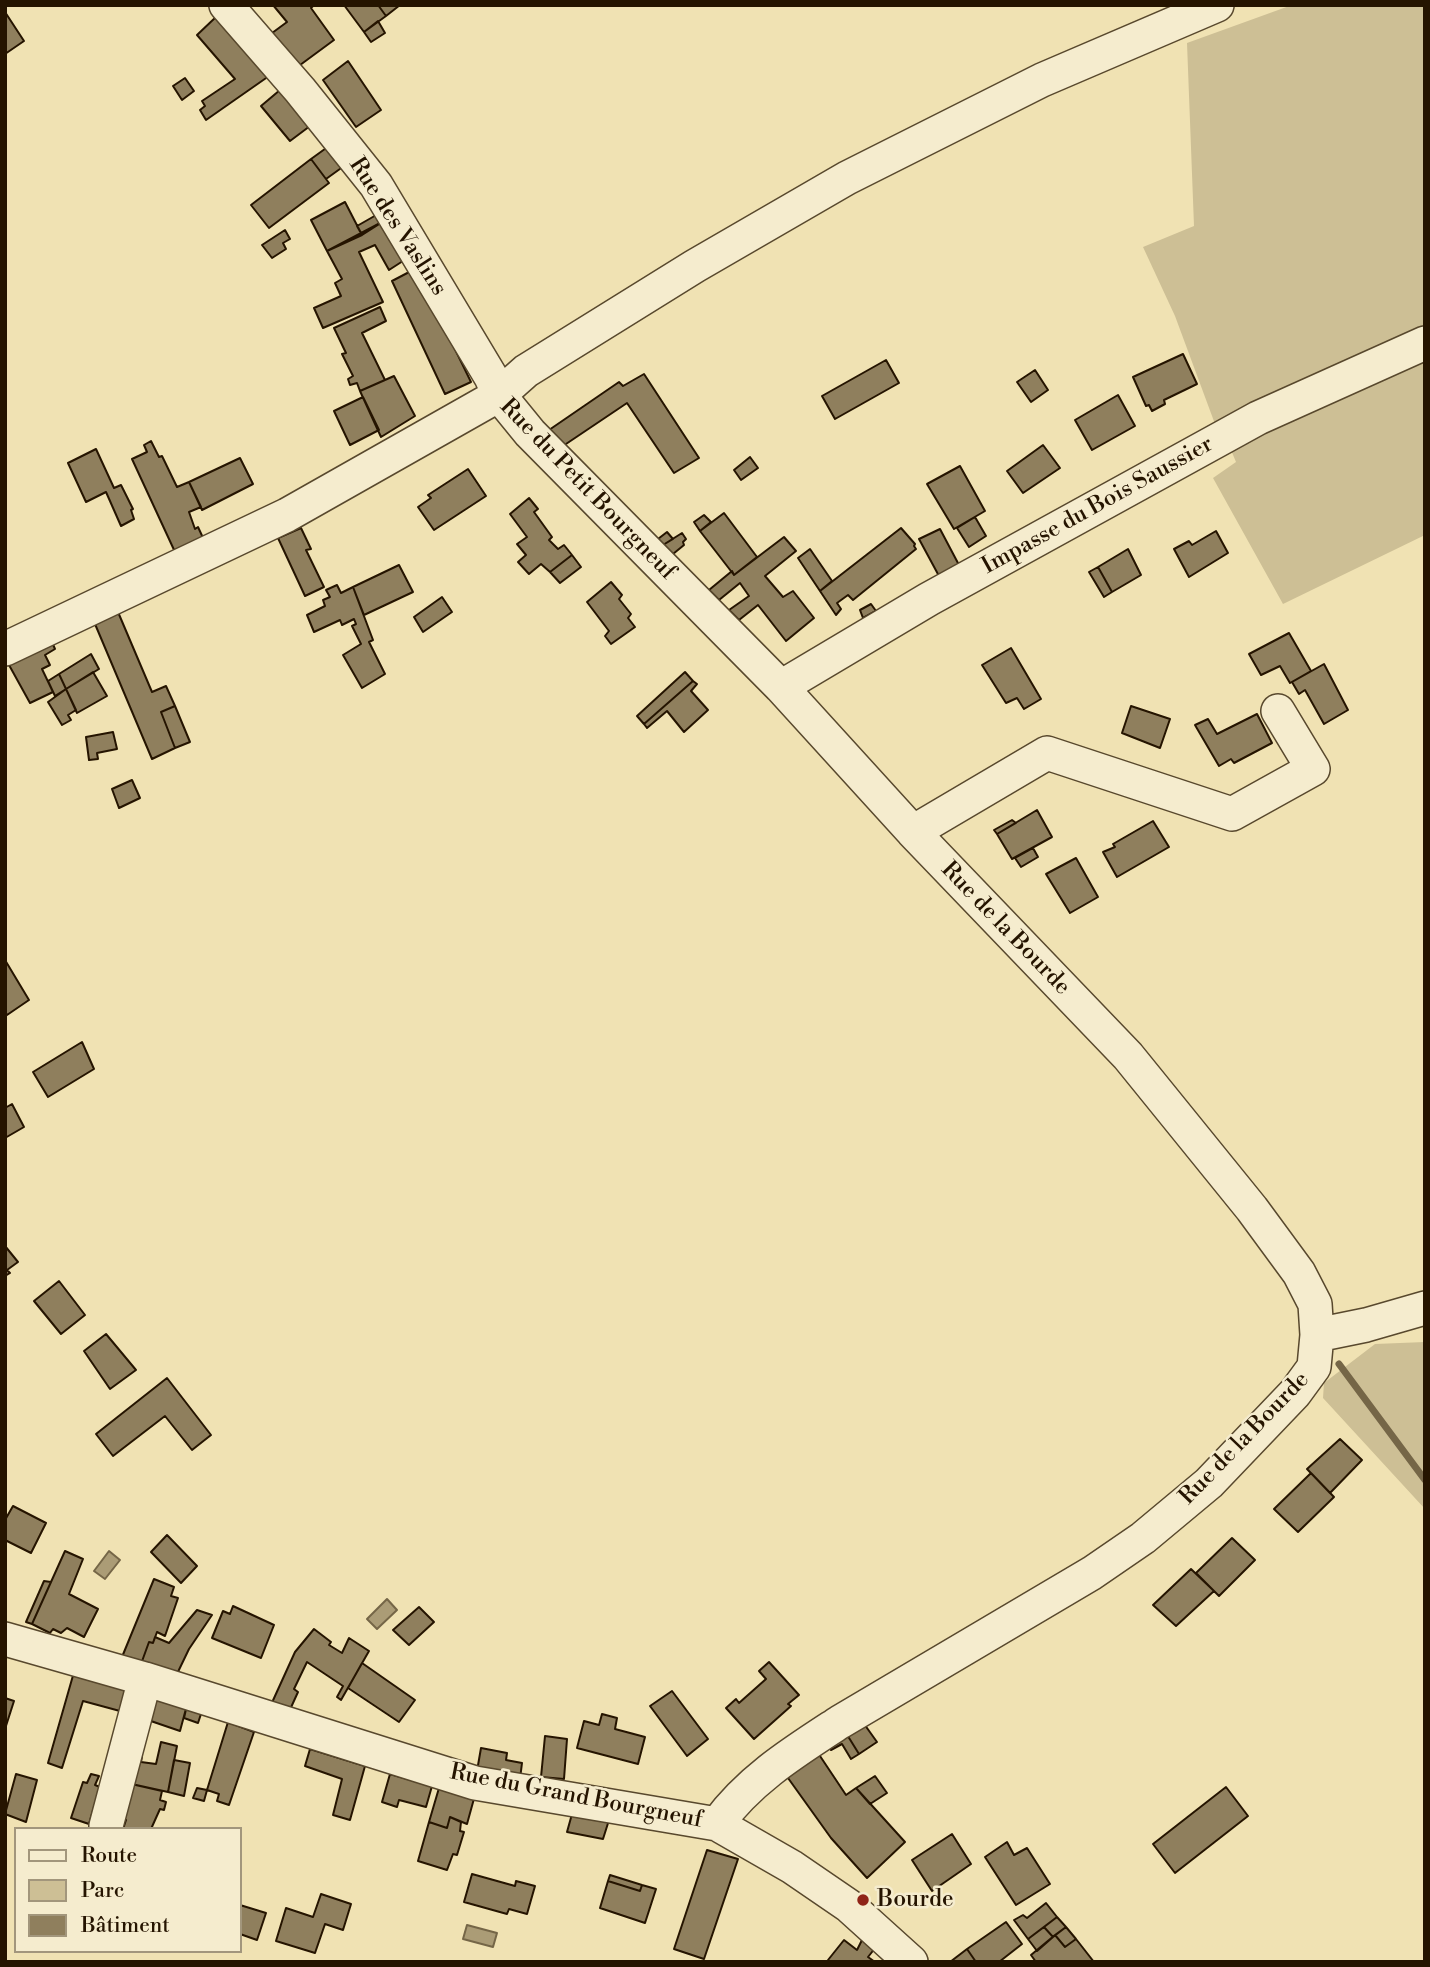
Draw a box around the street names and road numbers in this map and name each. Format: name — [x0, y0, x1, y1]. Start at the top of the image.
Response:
street label: Rue des Vaslins — [342, 153, 452, 301]
street label: Rue du Petit Bourgneuf — [493, 394, 681, 586]
street label: Impasse du Bois Saussier — [978, 431, 1218, 581]
street label: Rue de la Bourde — [934, 857, 1076, 1001]
street label: Rue de la Bourde — [1174, 1367, 1316, 1511]
street label: Rue du Grand Bourgneuf — [447, 1759, 705, 1835]

